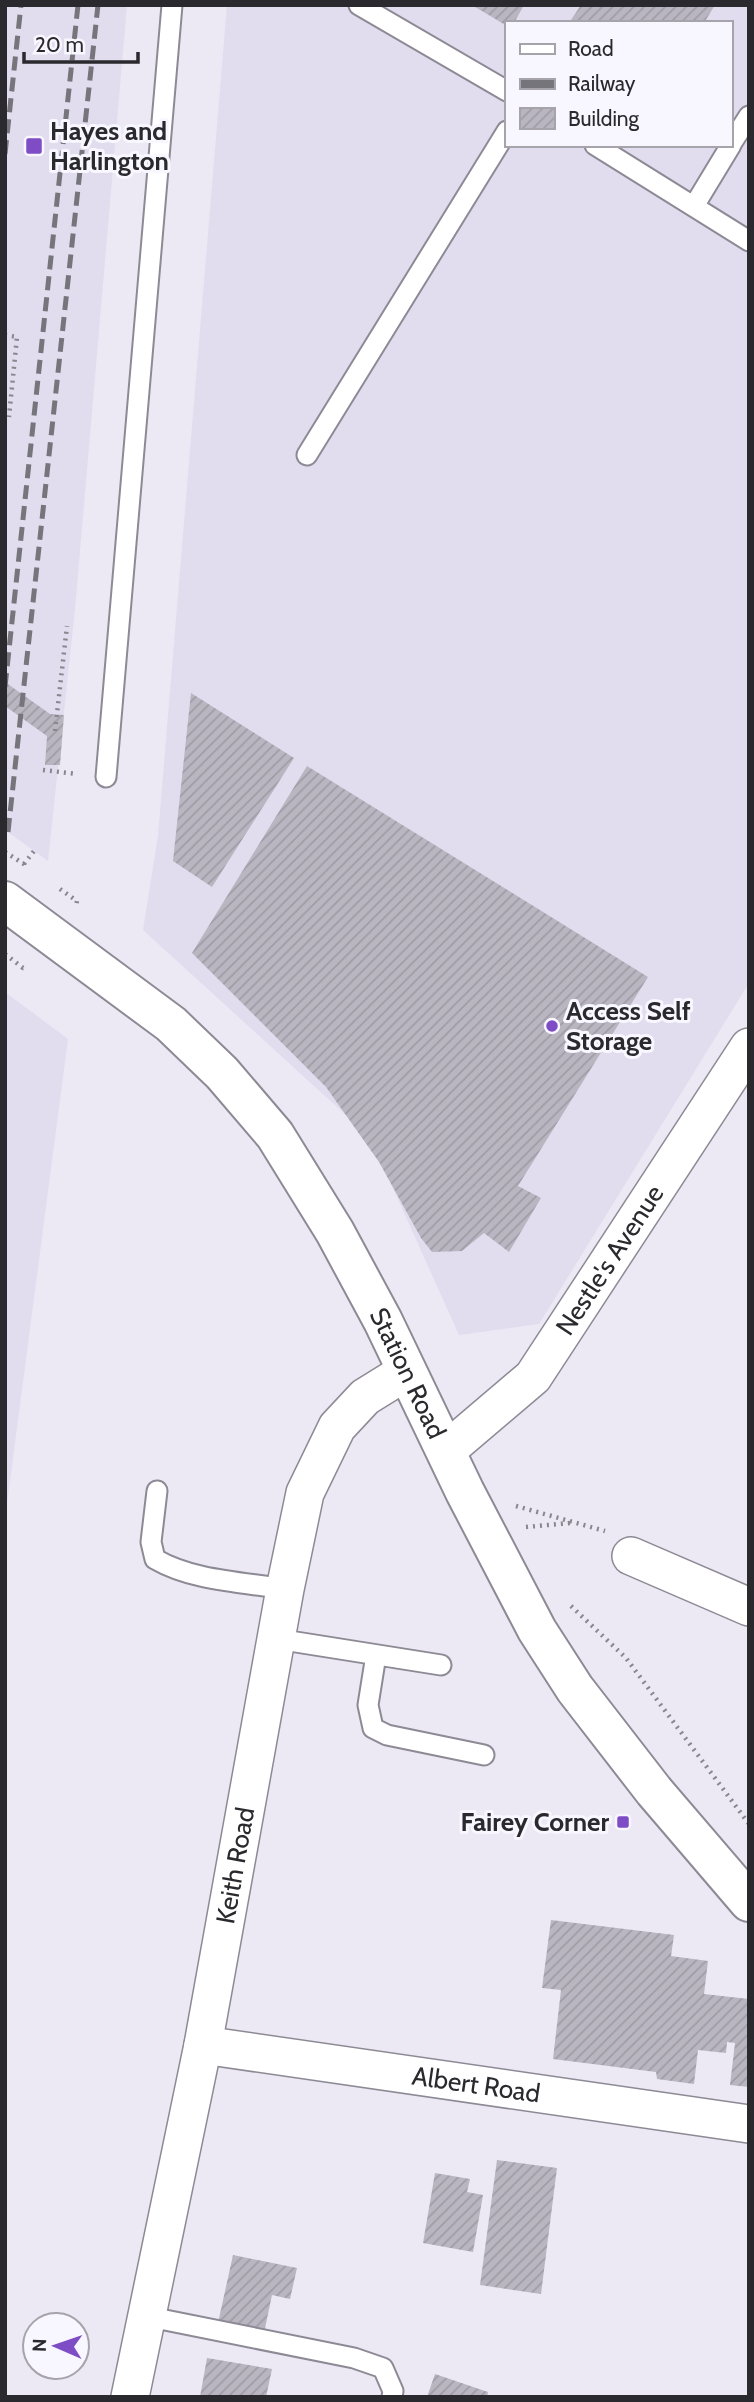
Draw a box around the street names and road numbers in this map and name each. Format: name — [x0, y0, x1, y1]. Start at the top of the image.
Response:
street label: Nestle's Avenue — [549, 1179, 670, 1341]
street label: Station Road — [363, 1302, 453, 1444]
street label: Keith Road — [209, 1805, 261, 1926]
street label: Albert Road — [410, 2059, 542, 2110]

